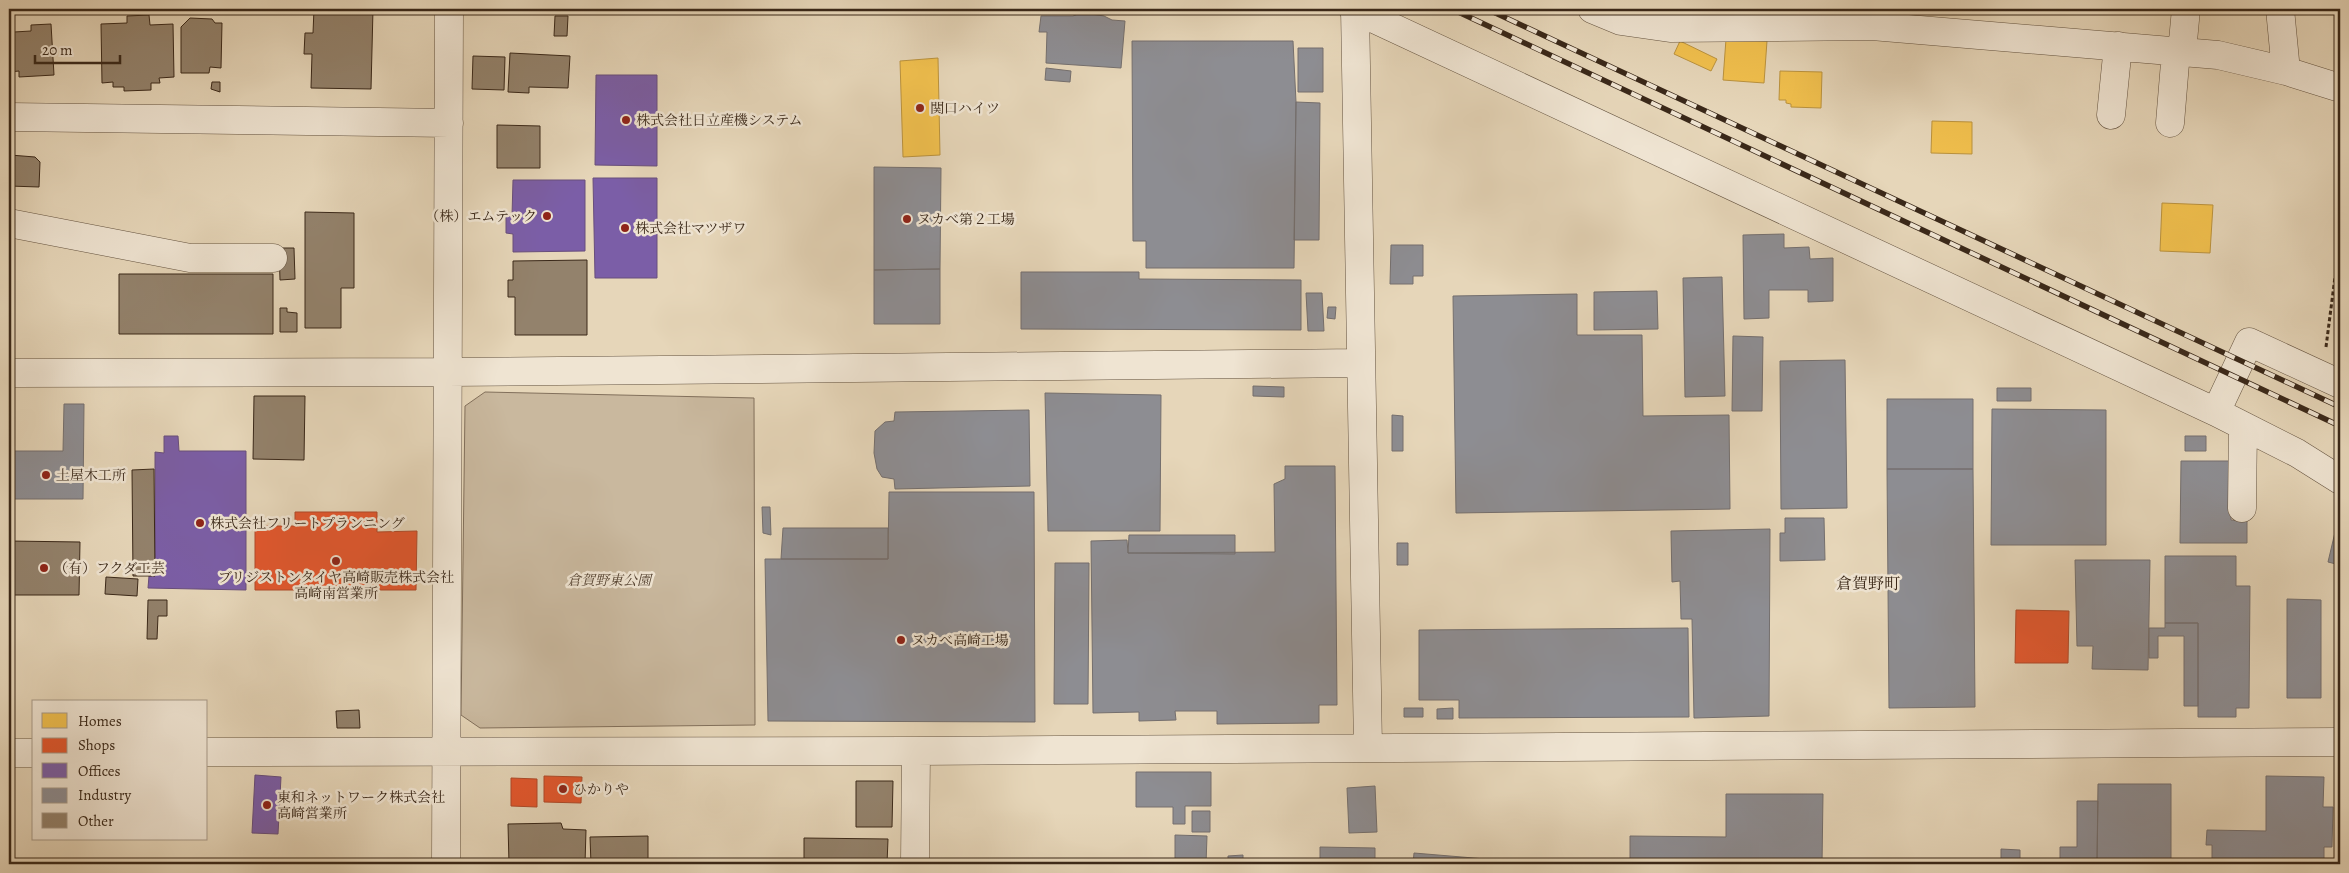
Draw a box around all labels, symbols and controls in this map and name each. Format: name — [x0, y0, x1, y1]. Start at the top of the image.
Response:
scale bar — [35, 32, 120, 64]
text: 20 m — [42, 40, 73, 60]
place label: 関口ハイツ — [930, 99, 1000, 118]
marker: 関口ハイツ — [914, 102, 926, 114]
place label: 株式会社日立産機システム — [636, 111, 803, 130]
marker: 株式会社日立産機システム — [620, 114, 632, 126]
place label: （株）エムテック — [425, 207, 537, 226]
marker: （株）エムテック — [541, 210, 553, 222]
place label: ヌカべ第２工場 — [917, 210, 1015, 229]
marker: ヌカべ第２工場 — [901, 213, 913, 225]
place label: 株式会社マツザワ — [635, 219, 747, 238]
marker: 株式会社マツザワ — [619, 222, 631, 234]
place label: 土屋木工所 — [56, 466, 126, 485]
marker: 土屋木工所 — [40, 469, 52, 481]
place label: 株式会社フリートプランニング — [210, 514, 405, 533]
marker: 株式会社フリートプランニング — [194, 517, 206, 529]
marker: ブリジストンタイヤ高崎販売株式会社 高崎南営業所 — [330, 555, 342, 567]
place label: （有）フクダ工芸 — [54, 559, 165, 578]
marker: （有）フクダ工芸 — [38, 562, 50, 574]
place label: ブリジストンタイヤ高崎販売株式会社 高崎南営業所 — [218, 568, 454, 603]
park label: 倉賀野東公園 — [567, 571, 653, 590]
district label: 倉賀野町 — [1836, 573, 1900, 595]
place label: ヌカべ高崎工場 — [911, 631, 1009, 650]
marker: ヌカべ高崎工場 — [895, 634, 907, 646]
legend — [32, 700, 208, 840]
text: Homes — [78, 711, 122, 731]
text: Shops — [78, 735, 115, 755]
text: Offices — [78, 761, 121, 781]
place label: ひかりや — [573, 780, 629, 799]
marker: ひかりや — [557, 783, 569, 795]
text: Industry — [78, 785, 132, 805]
place label: 東和ネットワーク株式会社 高崎営業所 — [277, 788, 445, 823]
marker: 東和ネットワーク株式会社 高崎営業所 — [261, 799, 273, 811]
text: Other — [78, 811, 114, 831]

